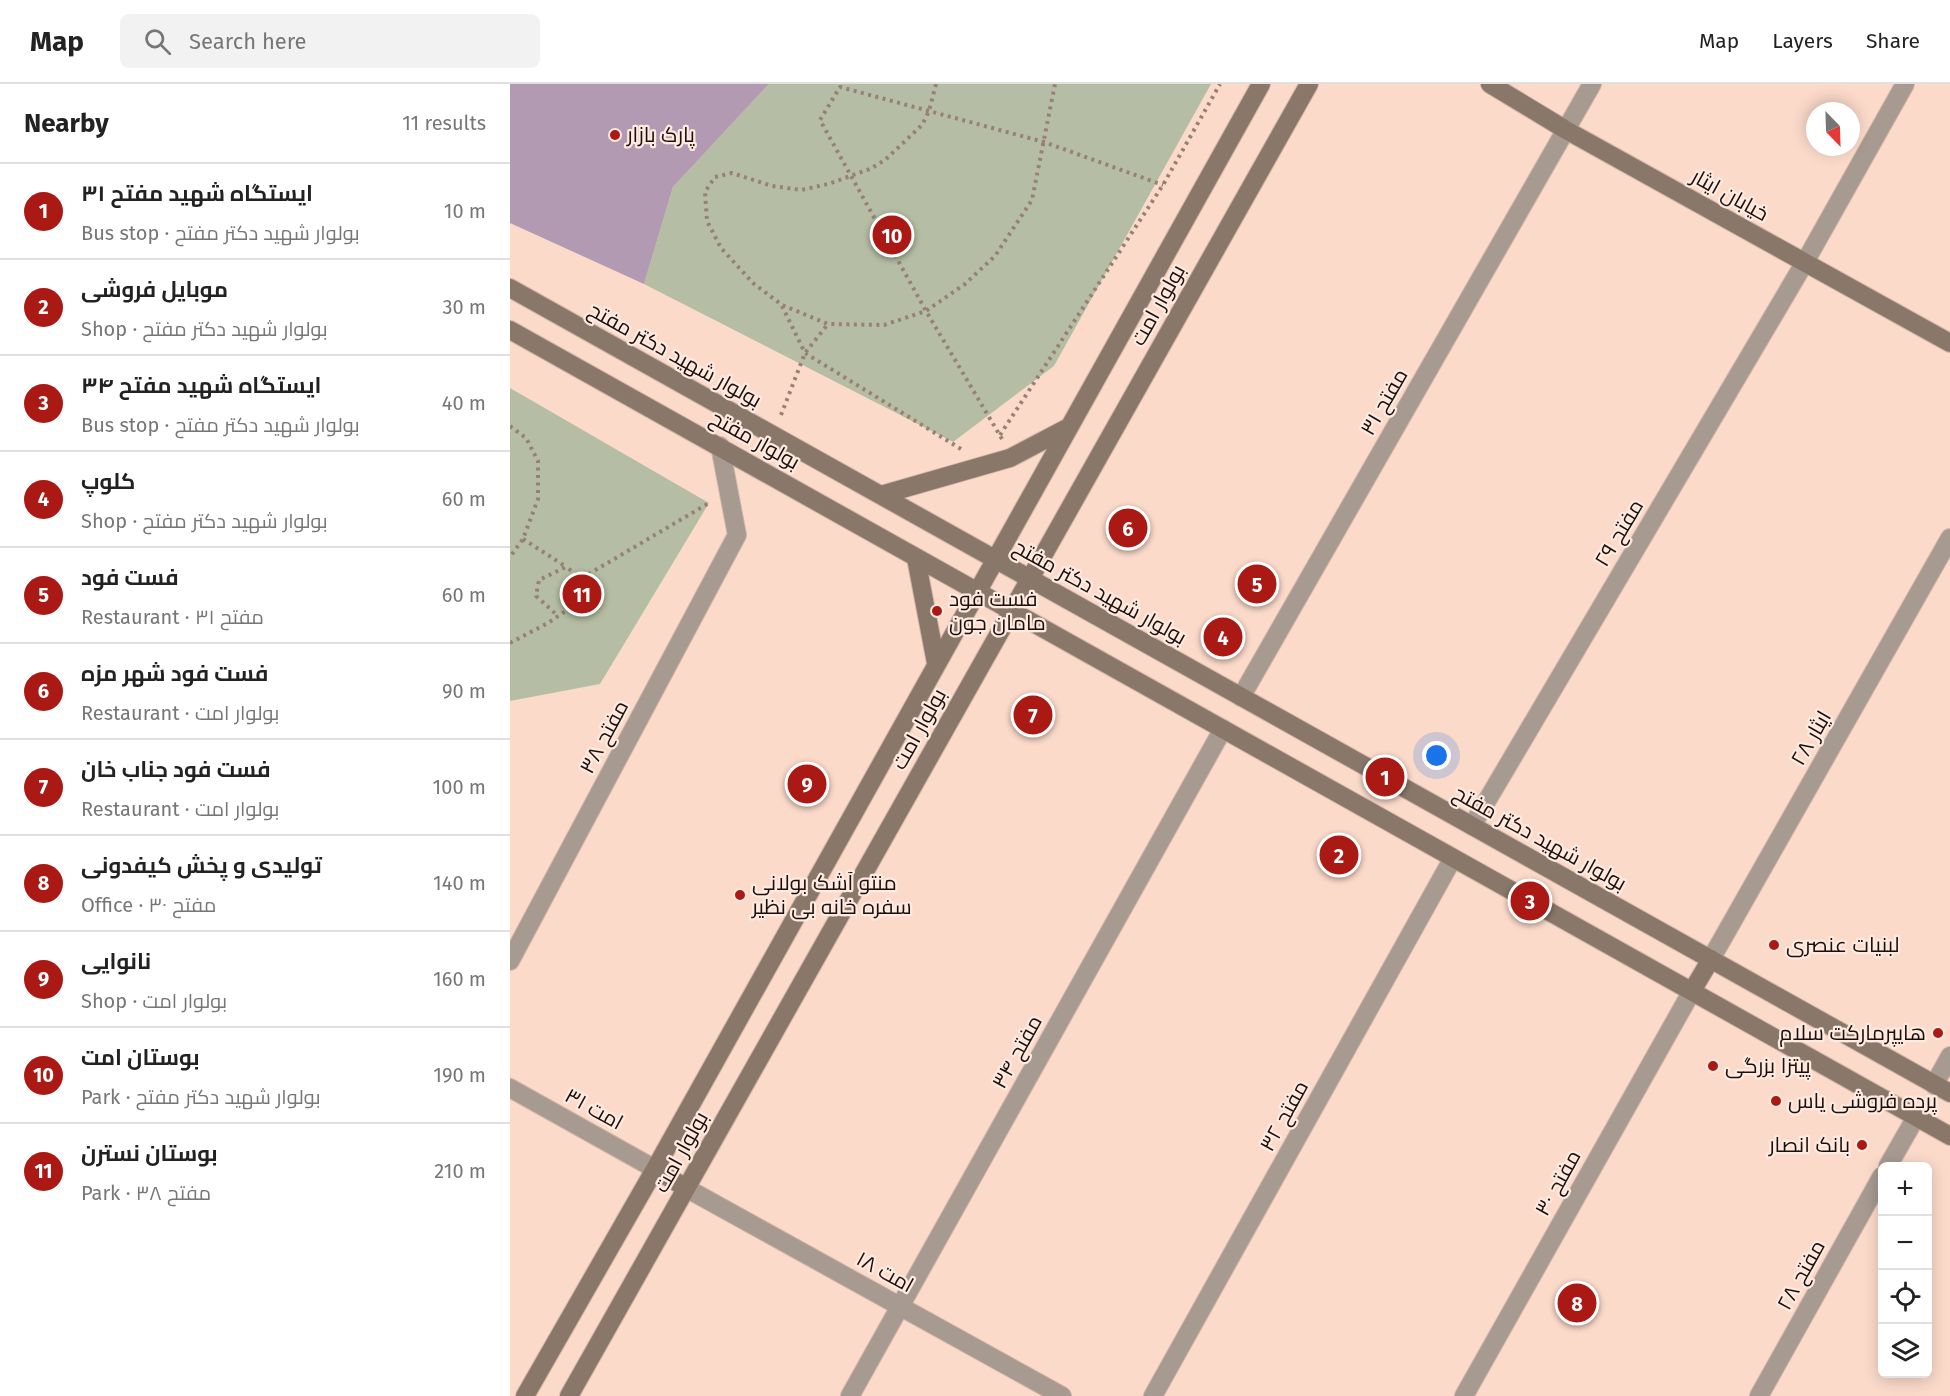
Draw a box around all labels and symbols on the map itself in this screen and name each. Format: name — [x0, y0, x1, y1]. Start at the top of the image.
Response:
north arrow — [1806, 102, 1860, 156]
place label: پارک بازار — [626, 122, 695, 149]
marker: پارک بازار — [608, 128, 622, 142]
street label: خیابان ایثار — [1686, 163, 1773, 227]
pin: 10 — [872, 212, 911, 258]
street label: بولوار امت — [1125, 260, 1191, 350]
street label: بولوار شهید دکتر مفتح — [583, 297, 766, 414]
street label: مفتح ۳۱ — [1355, 364, 1414, 440]
street label: بولوار مفتح — [705, 405, 804, 476]
street label: مفتح ۲۹ — [1589, 495, 1650, 572]
pin: 6 — [1108, 506, 1148, 550]
street label: بولوار شهید دکتر مفتح — [1008, 534, 1191, 651]
pin: 5 — [1238, 562, 1276, 606]
pin: 11 — [562, 572, 602, 616]
place label: فست فود مامان جون — [949, 586, 1046, 636]
marker: فست فود مامان جون — [930, 604, 944, 618]
pin: 4 — [1204, 614, 1242, 660]
street label: بولوار امت — [886, 684, 952, 774]
pin: 7 — [1014, 692, 1052, 738]
street label: مفتح ۳۸ — [574, 696, 635, 779]
street label: ایثار ۲۸ — [1785, 706, 1837, 770]
your location — [1422, 741, 1451, 770]
pin: 1 — [1366, 754, 1404, 800]
pin: 9 — [788, 762, 826, 806]
street label: بولوار شهید دکتر مفتح — [1448, 780, 1631, 897]
pin: 2 — [1320, 832, 1358, 878]
place label: منتو آشک بولانی سفره خانه بی نظیر — [751, 870, 912, 920]
pin: 3 — [1510, 878, 1550, 924]
marker: منتو آشک بولانی سفره خانه بی نظیر — [733, 888, 747, 902]
place label: لبنیات عنصری — [1786, 932, 1900, 958]
marker: لبنیات عنصری — [1767, 938, 1781, 952]
street label: مفتح ۳۴ — [986, 1011, 1049, 1094]
place label: هایپرمارکت سلام — [1779, 1020, 1926, 1047]
marker: هایپرمارکت سلام — [1931, 1026, 1945, 1040]
place label: پیتزا بزرگی — [1725, 1053, 1811, 1080]
marker: پیتزا بزرگی — [1706, 1059, 1720, 1073]
street label: مفتح ۳۲ — [1254, 1076, 1315, 1157]
street label: امت ۳۱ — [560, 1082, 628, 1136]
place label: پرده فروشی یاس — [1788, 1088, 1937, 1115]
marker: پرده فروشی یاس — [1769, 1094, 1783, 1108]
street label: بولوار امت — [648, 1107, 714, 1197]
place label: بانک انصار — [1768, 1132, 1850, 1158]
marker: بانک انصار — [1855, 1138, 1869, 1152]
street label: مفتح ۳۰ — [1529, 1146, 1588, 1221]
street label: مفتح ۲۸ — [1771, 1235, 1832, 1315]
street label: امت ۱۸ — [852, 1246, 918, 1298]
pin: 8 — [1558, 1280, 1596, 1326]

